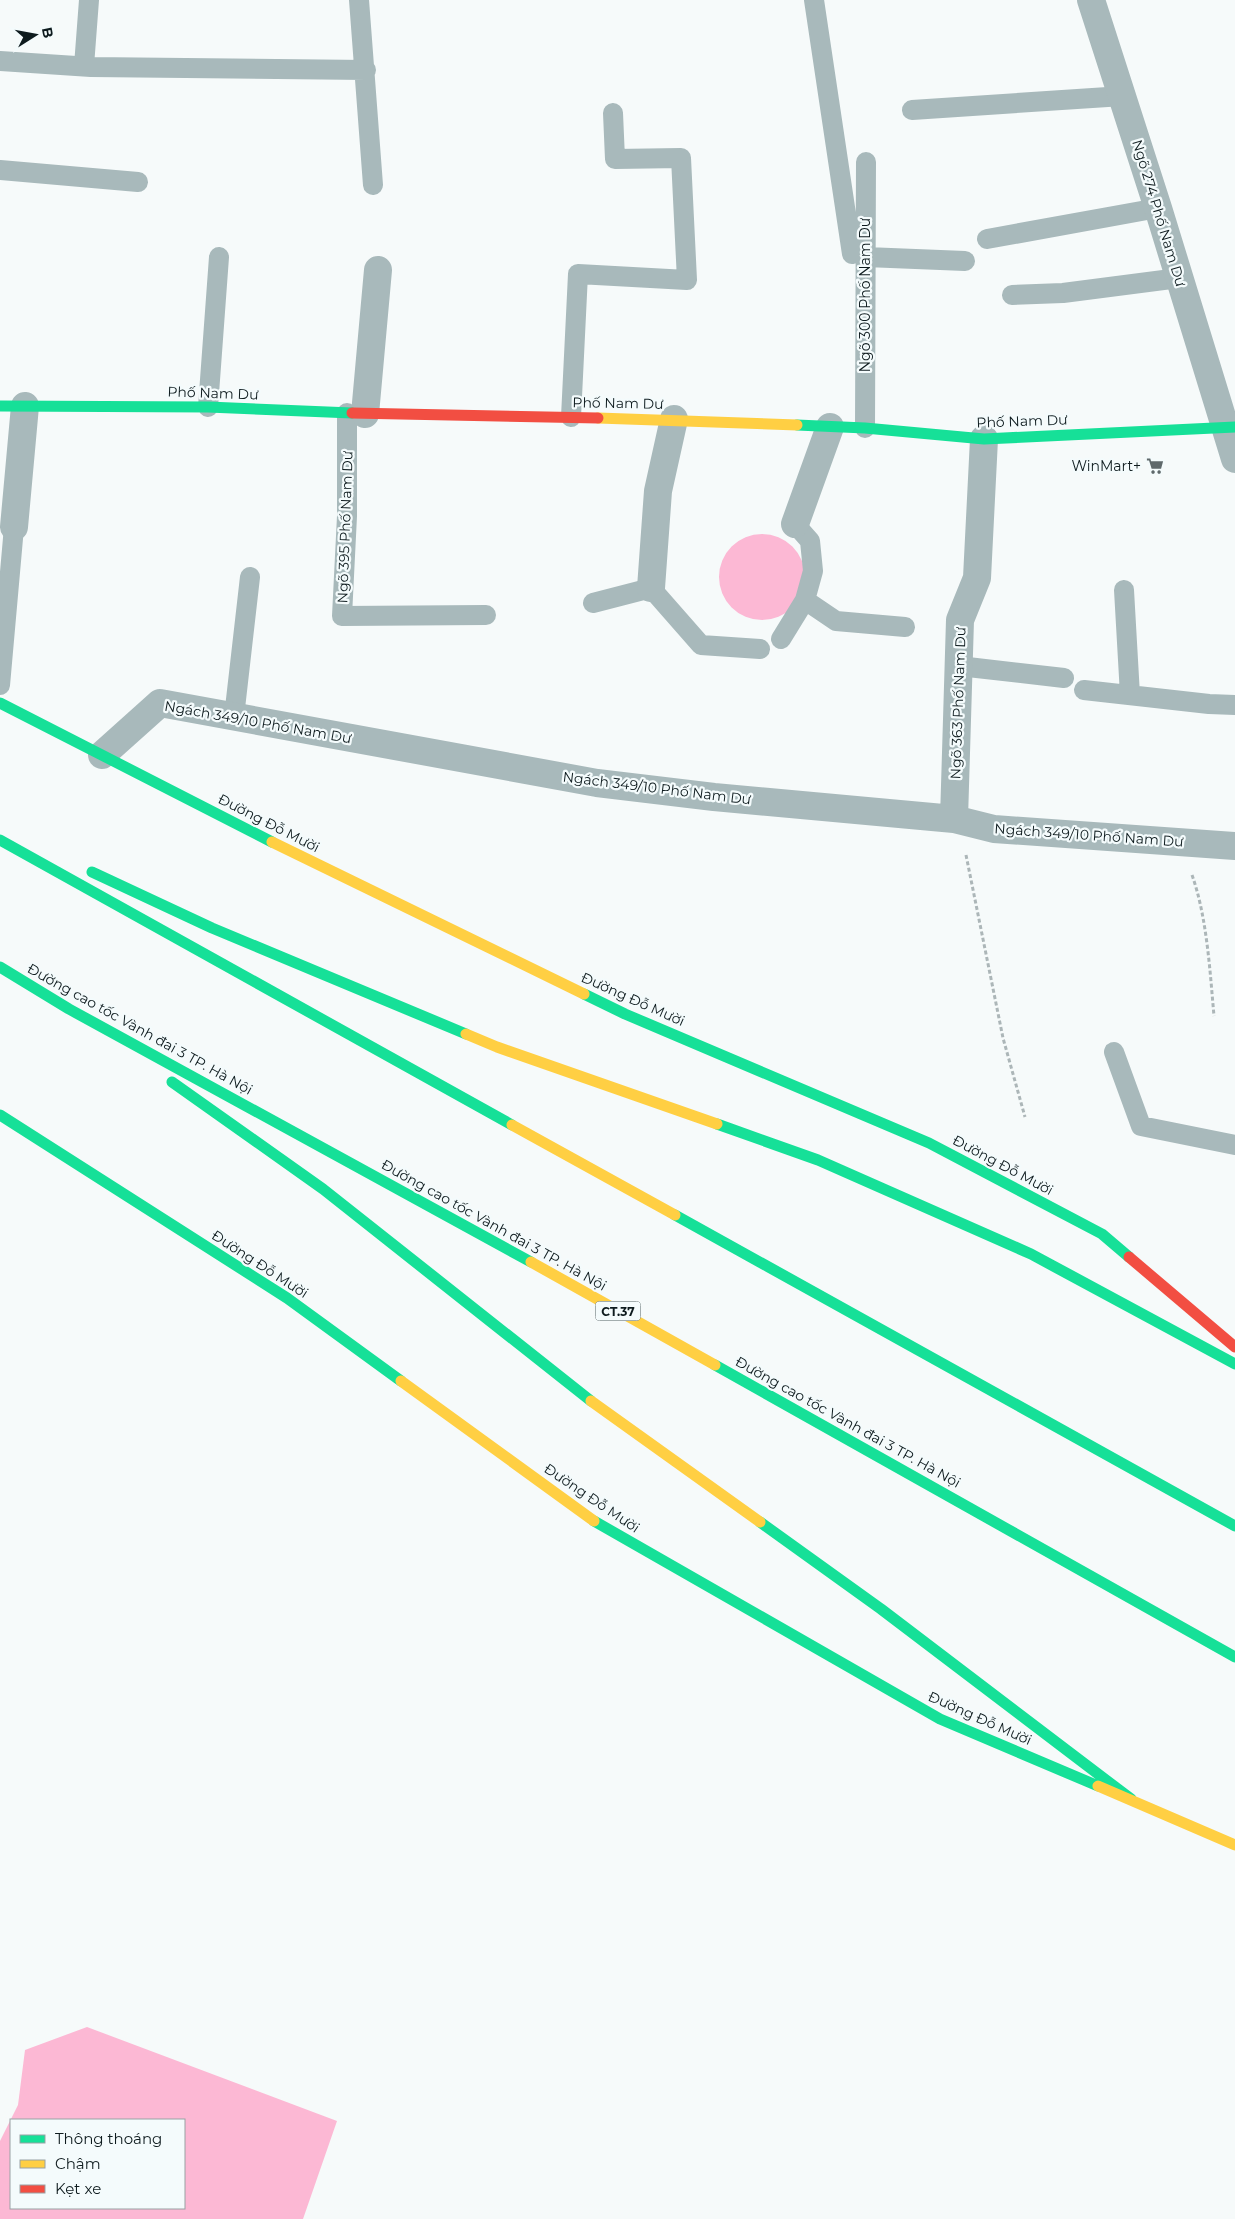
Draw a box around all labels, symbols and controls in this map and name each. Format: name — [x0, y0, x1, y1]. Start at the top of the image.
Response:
north arrow — [10, 10, 60, 60]
text: B — [38, 26, 58, 40]
street label: Ngõ 274 Phố Nam Dư — [1128, 137, 1190, 289]
street label: Ngõ 300 Phố Nam Dư — [856, 217, 874, 372]
street label: Phố Nam Dư — [167, 382, 259, 404]
street label: Phố Nam Dư — [572, 393, 664, 413]
street label: Phố Nam Dư — [976, 410, 1068, 432]
street label: Ngõ 395 Phố Nam Dư — [333, 450, 357, 604]
supermarket icon: WinMart+ — [1145, 456, 1165, 476]
place label: WinMart+ — [1071, 457, 1141, 475]
street label: Ngõ 363 Phố Nam Dư — [946, 626, 970, 780]
street label: Ngách 349/10 Phố Nam Dư — [163, 697, 353, 747]
street label: Ngách 349/10 Phố Nam Dư — [562, 768, 753, 809]
street label: Đường Đỗ Mười — [215, 790, 323, 856]
street label: Ngách 349/10 Phố Nam Dư — [994, 819, 1185, 851]
street label: Đường cao tốc Vành đai 3 TP. Hà Nội — [24, 959, 256, 1099]
street label: Đường Đỗ Mười — [578, 968, 688, 1030]
street label: Đường Đỗ Mười — [950, 1131, 1056, 1199]
street label: Đường cao tốc Vành đai 3 TP. Hà Nội — [378, 1155, 610, 1295]
street label: Đường Đỗ Mười — [208, 1226, 312, 1302]
road number: CT.37 — [596, 1302, 640, 1320]
street label: Đường cao tốc Vành đai 3 TP. Hà Nội — [732, 1352, 964, 1492]
street label: Đường Đỗ Mười — [541, 1459, 643, 1537]
street label: Đường Đỗ Mười — [925, 1687, 1035, 1749]
legend — [10, 2119, 185, 2209]
text: Thông thoáng — [55, 2129, 162, 2148]
text: Chậm — [55, 2154, 101, 2173]
text: Kẹt xe — [55, 2179, 101, 2198]

